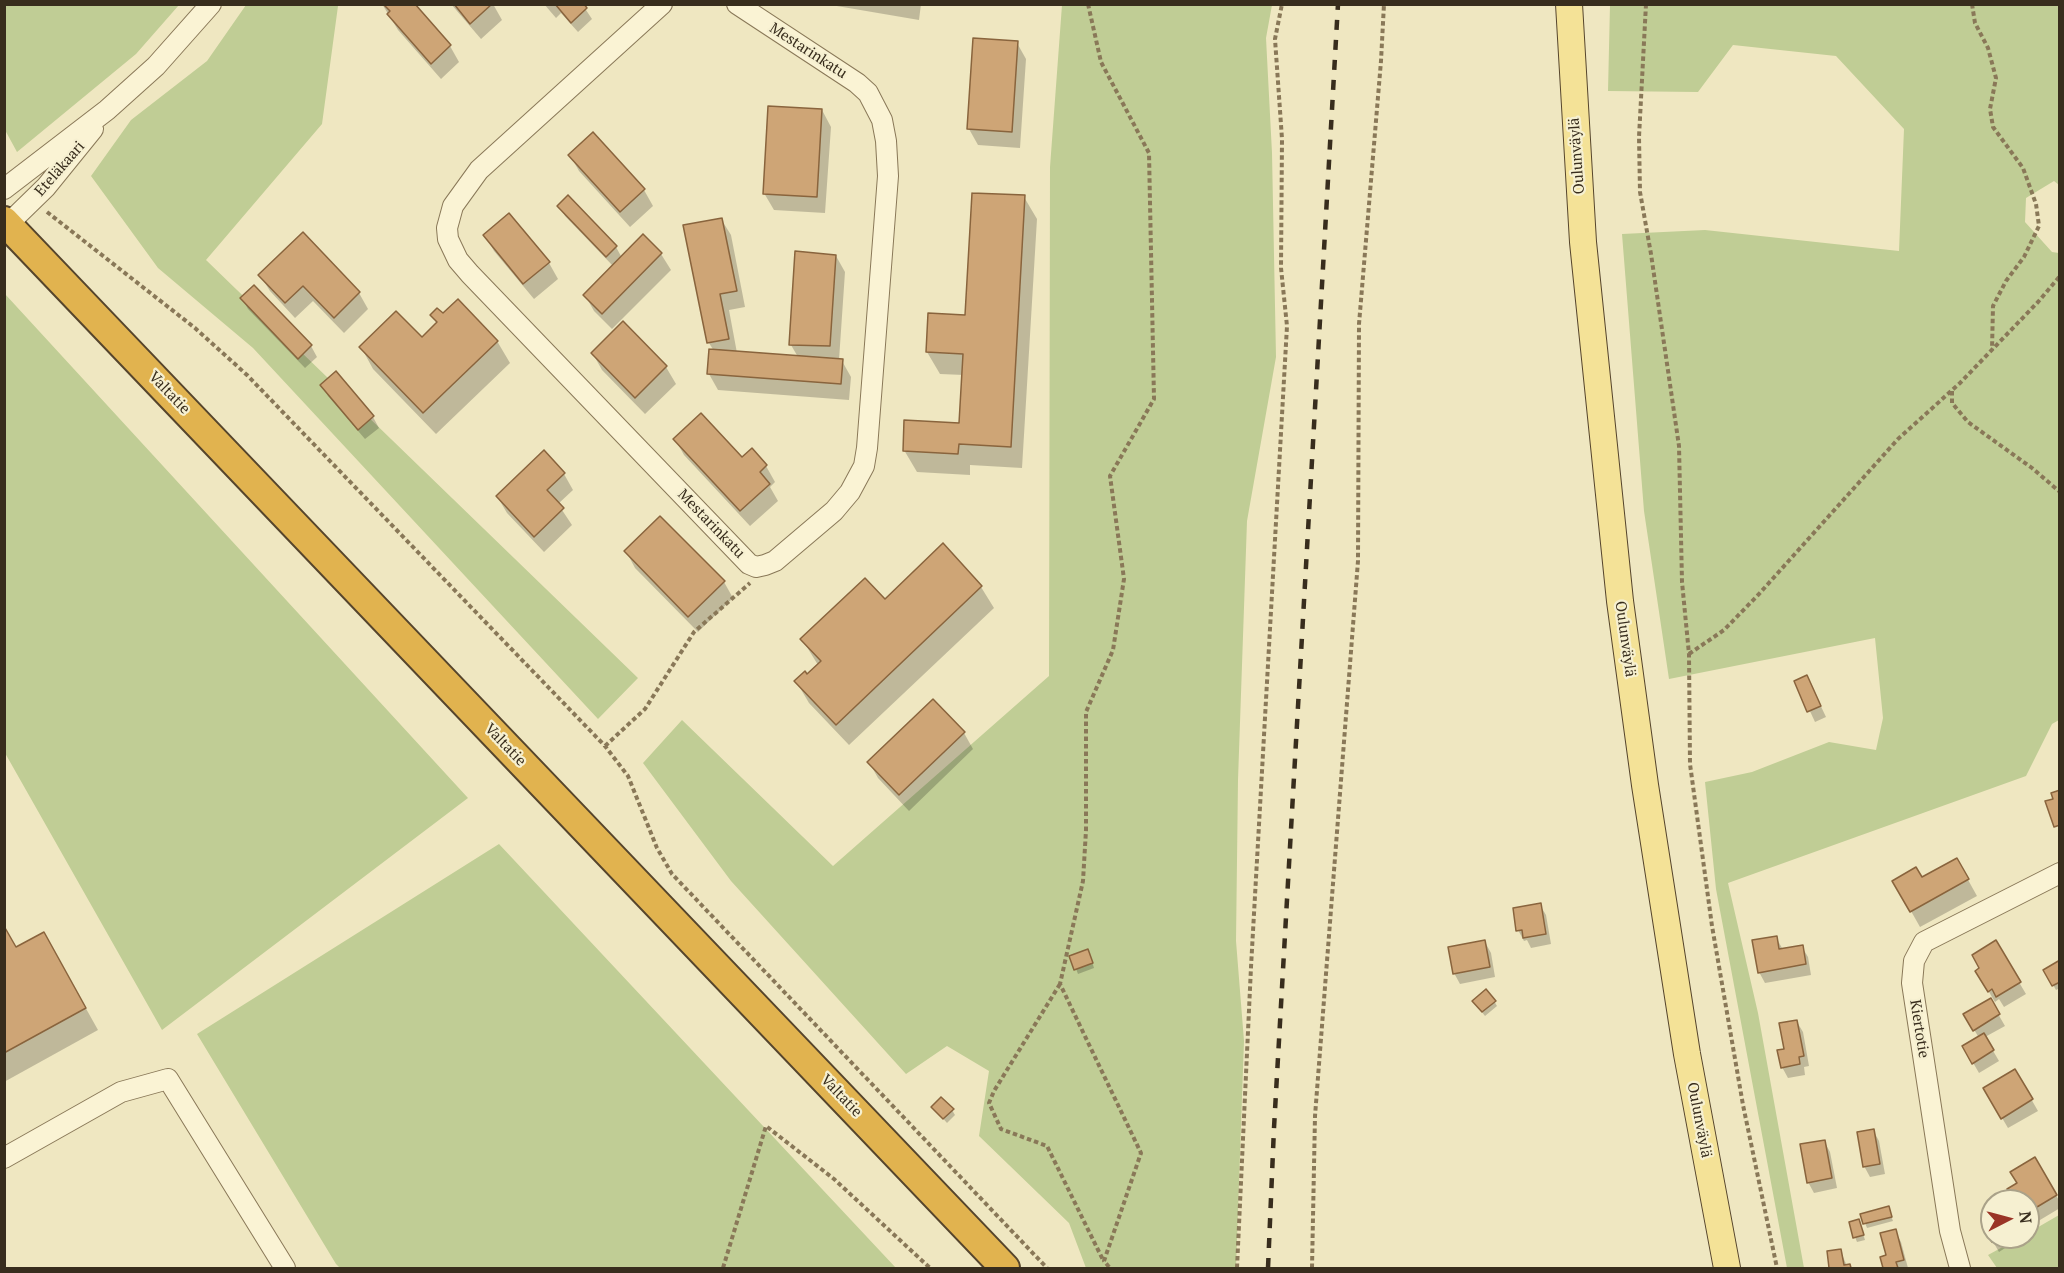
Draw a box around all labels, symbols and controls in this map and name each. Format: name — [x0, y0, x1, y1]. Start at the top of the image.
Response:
street label: Mestarinkatu — [766, 19, 850, 83]
street label: Oulunväylä — [1565, 117, 1589, 195]
street label: Eteläkaari — [31, 138, 89, 200]
street label: Valtatie — [144, 368, 194, 418]
street label: Mestarinkatu — [674, 486, 748, 562]
street label: Oulunväylä — [1611, 600, 1639, 678]
street label: Valtatie — [480, 720, 530, 770]
street label: Kiertotie — [1906, 999, 1932, 1059]
street label: Valtatie — [816, 1071, 866, 1121]
street label: Oulunväylä — [1683, 1081, 1715, 1159]
north arrow — [1980, 1189, 2040, 1249]
text: N — [2014, 1210, 2037, 1225]

